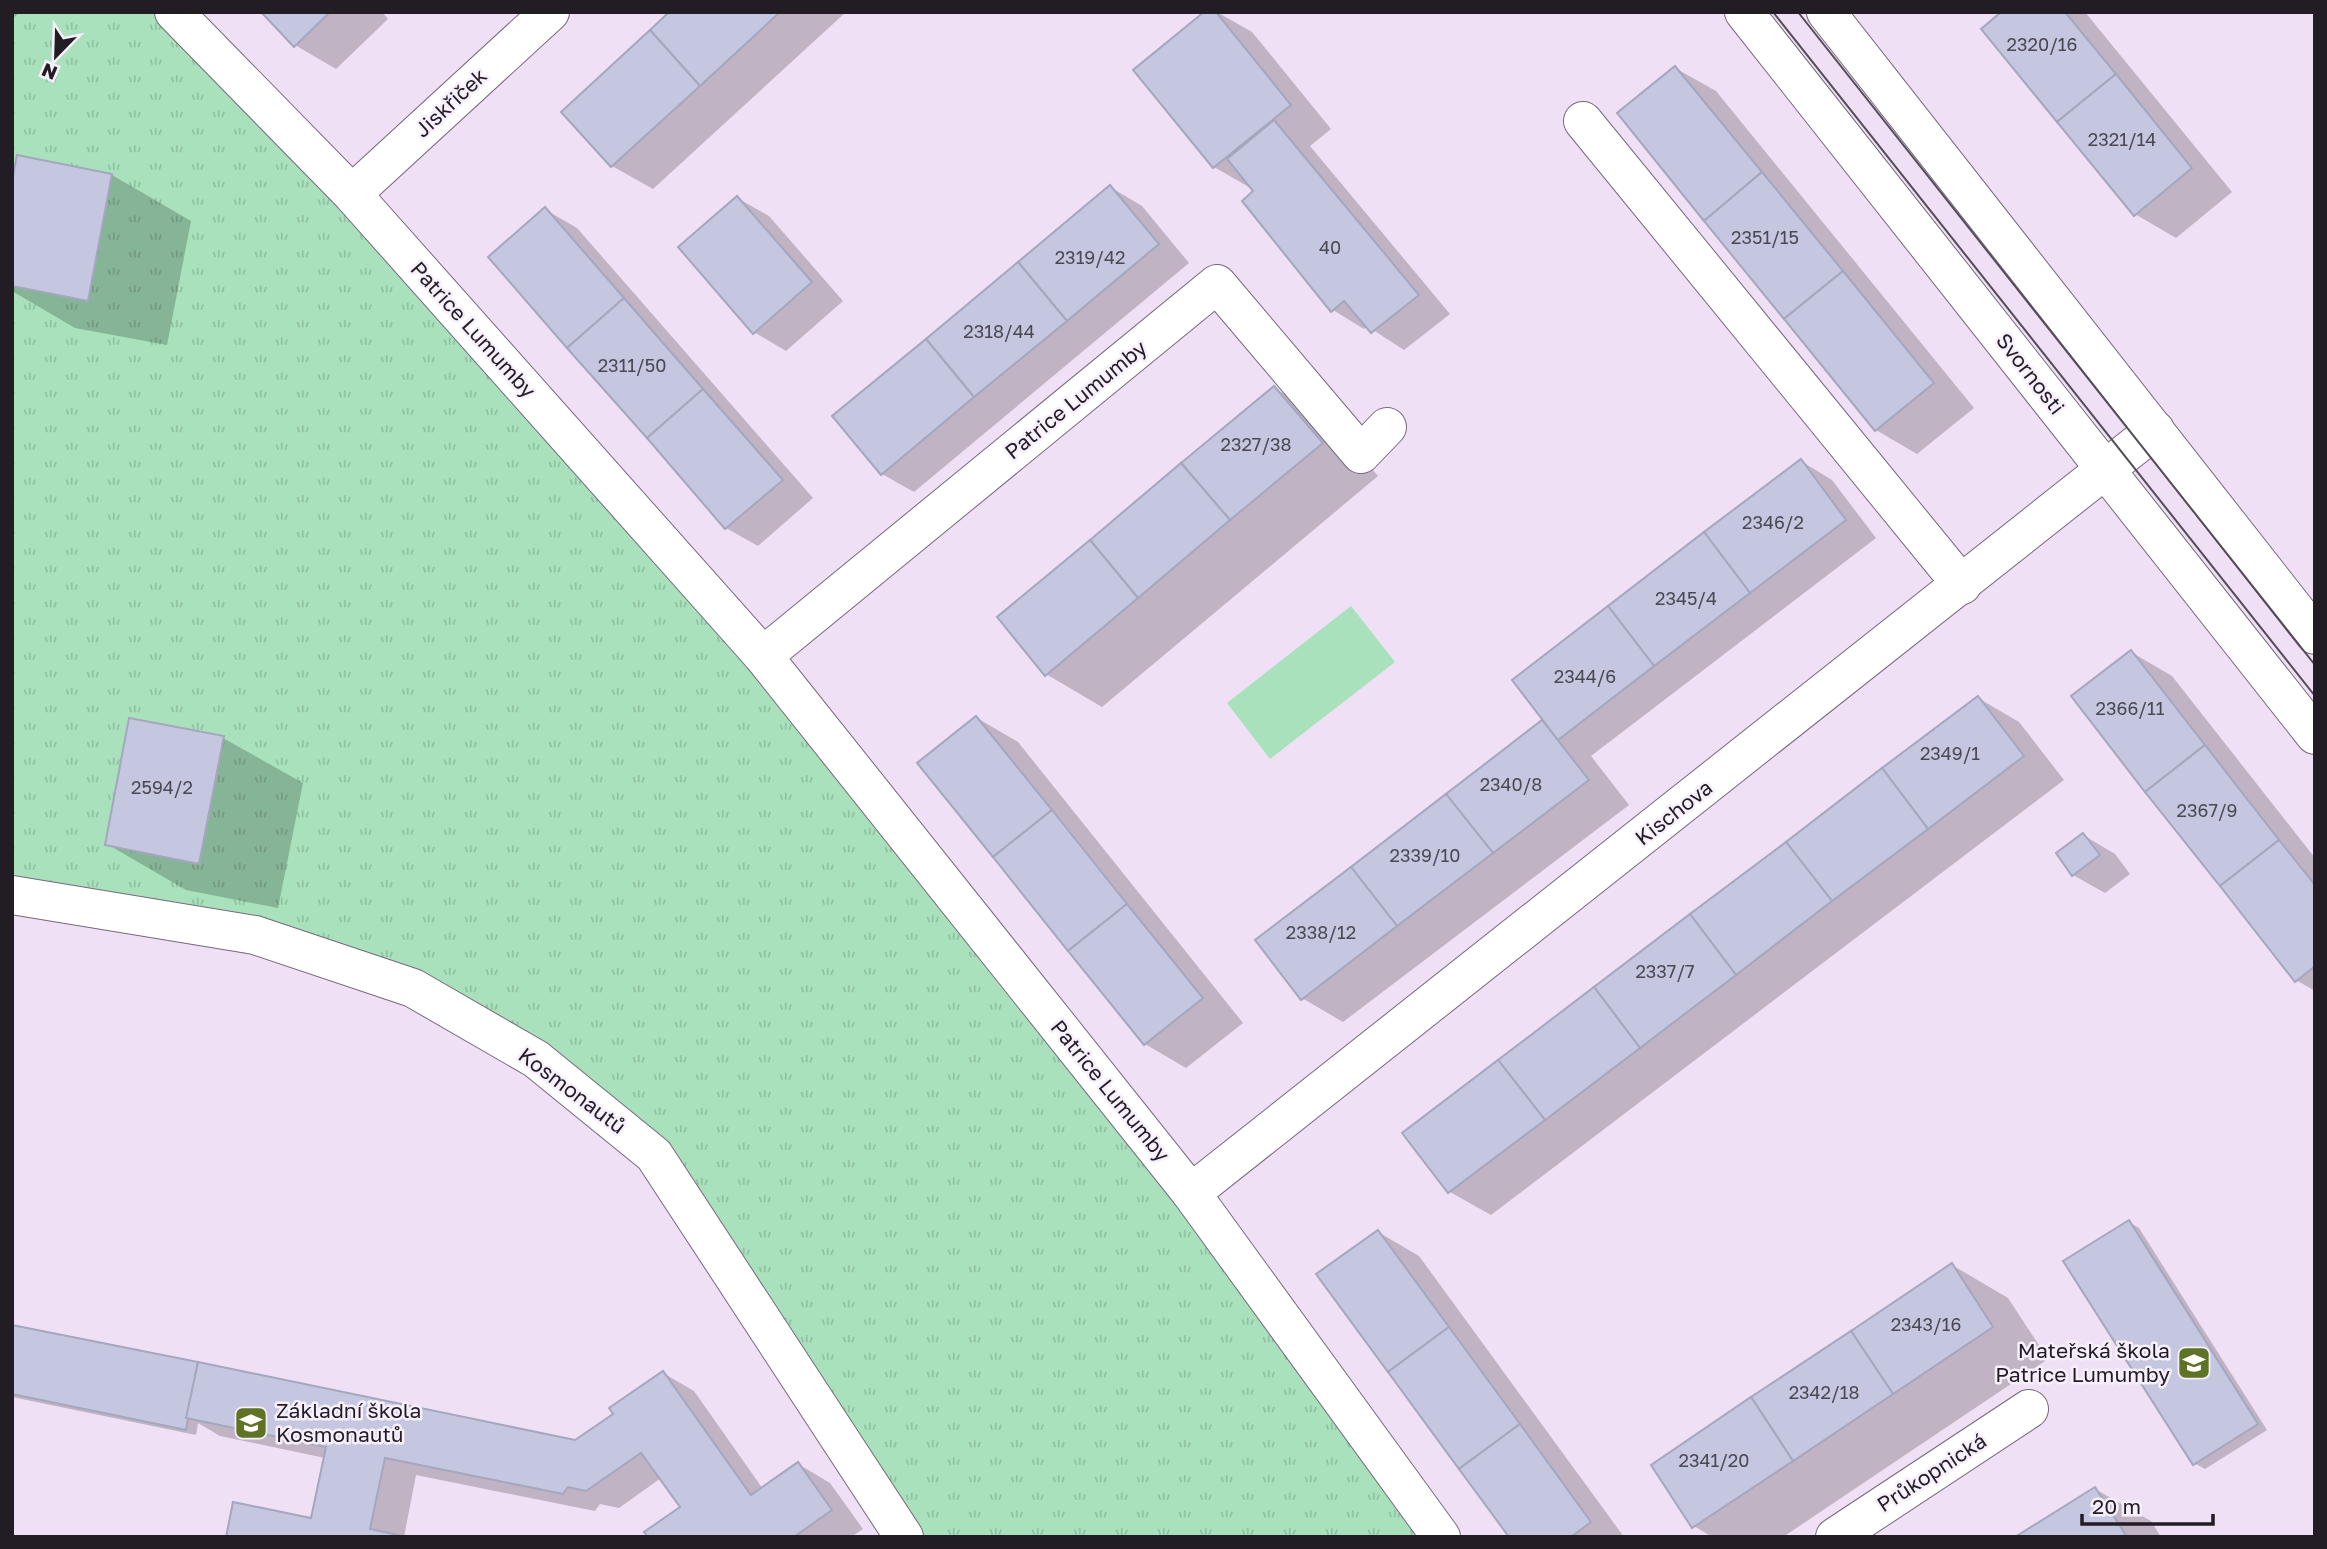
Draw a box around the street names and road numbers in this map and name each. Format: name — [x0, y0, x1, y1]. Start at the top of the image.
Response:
street label: Jiskřiček — [409, 62, 492, 142]
street label: Patrice Lumumby — [406, 256, 542, 403]
street label: Svornosti — [1991, 328, 2071, 419]
street label: Patrice Lumumby — [999, 334, 1152, 464]
street label: Kischova — [1630, 774, 1717, 850]
street label: Patrice Lumumby — [1046, 1014, 1176, 1167]
street label: Kosmonautů — [514, 1041, 631, 1139]
street label: Průkopnická — [1872, 1427, 1991, 1517]

